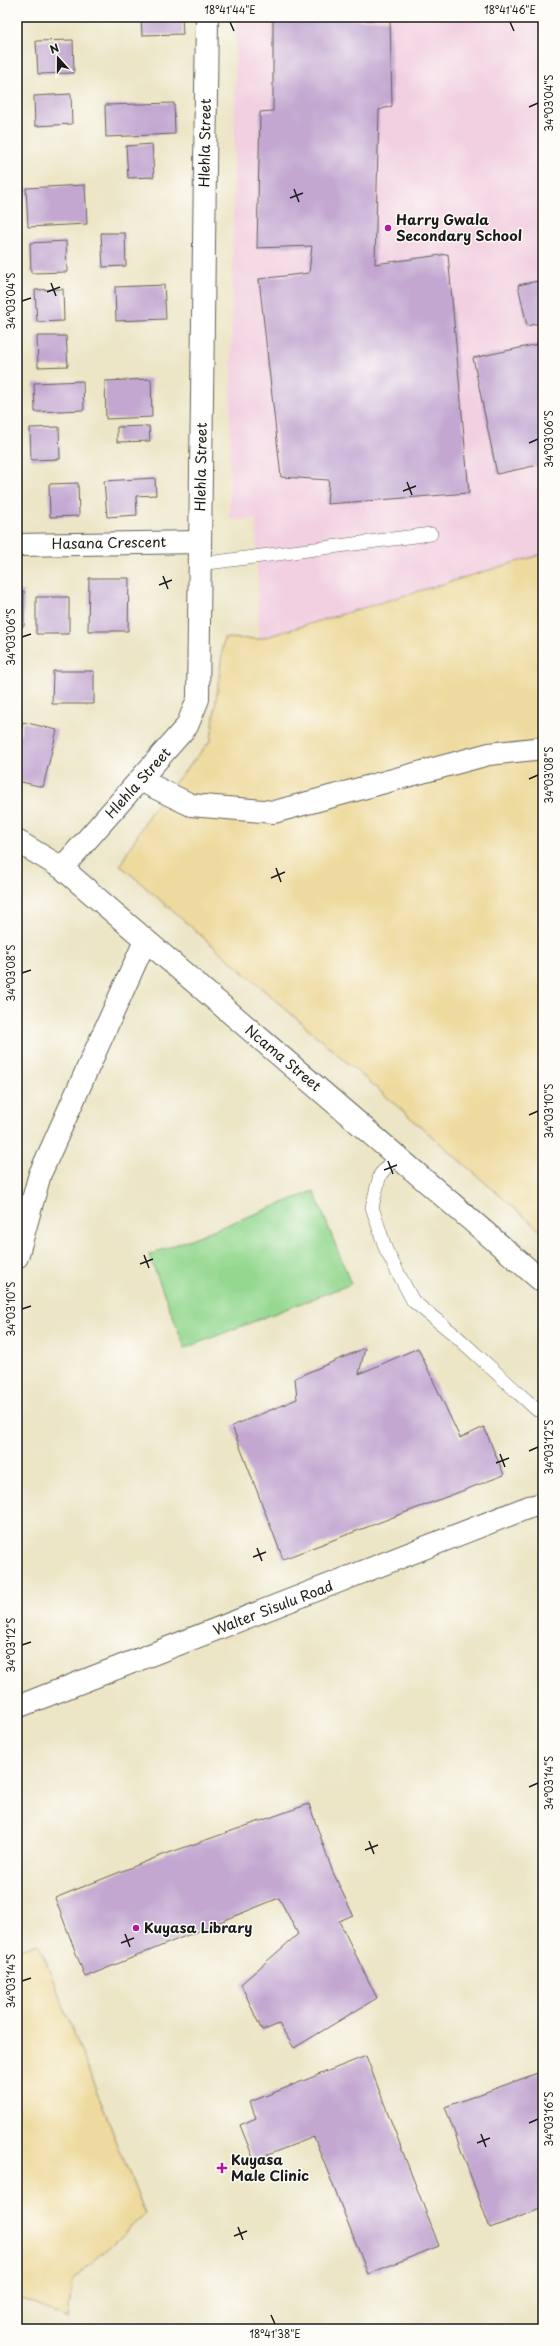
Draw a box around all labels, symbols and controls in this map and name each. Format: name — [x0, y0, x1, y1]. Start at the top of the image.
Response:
text: 18°41'44"E — [204, 2, 256, 17]
text: 18°41'46"E — [484, 2, 536, 17]
north arrow — [38, 38, 78, 78]
text: N — [47, 39, 62, 58]
text: 34°03'04"S — [541, 74, 556, 132]
street label: Hlehla Street — [193, 98, 216, 188]
place label: Harry Gwala Secondary School — [396, 209, 522, 246]
marker: Harry Gwala Secondary School — [383, 223, 393, 233]
text: 34°03'04"S — [3, 272, 18, 330]
text: 34°03'06"S — [541, 410, 556, 468]
street label: Hlehla Street — [189, 422, 212, 512]
street label: Hasana Crescent — [52, 531, 167, 554]
text: 34°03'06"S — [3, 608, 18, 666]
street label: Hlehla Street — [100, 742, 175, 823]
text: 34°03'08"S — [541, 747, 556, 803]
text: 34°03'08"S — [3, 945, 18, 1001]
street label: Ncama Street — [241, 1019, 326, 1096]
text: 34°03'10"S — [541, 1083, 556, 1139]
text: 34°03'10"S — [3, 1281, 18, 1337]
text: 34°03'12"S — [541, 1420, 556, 1474]
street label: Walter Sisulu Road — [210, 1575, 336, 1640]
text: 34°03'12"S — [3, 1618, 18, 1672]
text: 34°03'14"S — [541, 1756, 556, 1810]
place label: Kuyasa Library — [144, 1917, 252, 1938]
marker: Kuyasa Library — [131, 1923, 141, 1933]
text: 34°03'14"S — [3, 1954, 18, 2008]
text: 34°03'16"S — [541, 2092, 556, 2146]
place label: Kuyasa Male Clinic — [231, 2149, 309, 2186]
marker: Kuyasa Male Clinic — [216, 2162, 228, 2174]
text: 18°41'38"E — [249, 2326, 301, 2341]

